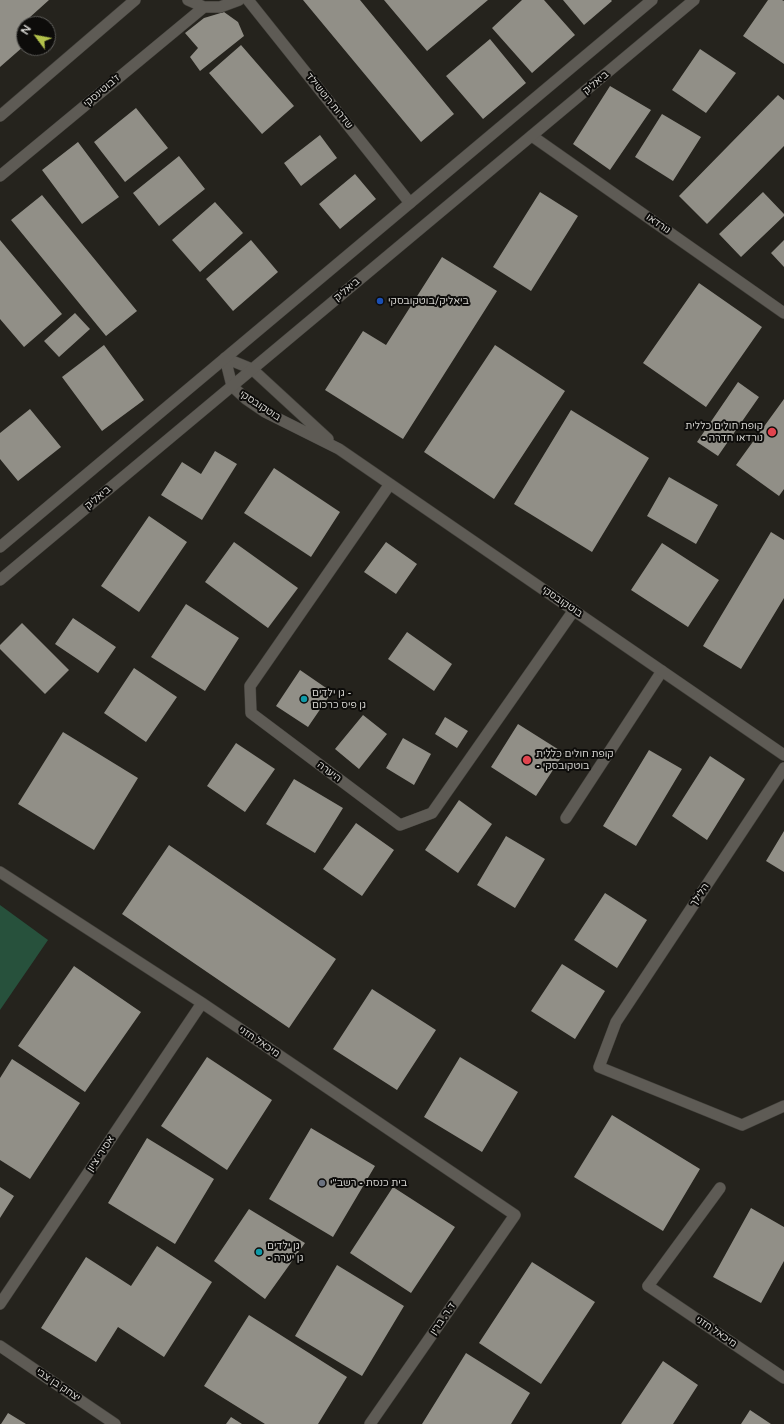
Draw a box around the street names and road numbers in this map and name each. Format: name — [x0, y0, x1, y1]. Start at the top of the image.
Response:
street label: ביאליק — [581, 69, 611, 97]
street label: שדרות רוטשילד — [303, 71, 355, 131]
street label: ז'בוטינסקי — [81, 72, 123, 110]
street label: נורדאו — [644, 211, 672, 237]
street label: ביאליק — [332, 276, 362, 304]
street label: בוטקובסקי — [237, 388, 283, 424]
street label: ביאליק — [83, 484, 113, 512]
street label: בוטקובסקי — [539, 584, 585, 620]
street label: היערה — [315, 759, 343, 785]
street label: הלילך — [688, 881, 712, 909]
street label: מיכאל חזני — [236, 1024, 282, 1060]
street label: אסירי ציון — [85, 1134, 117, 1174]
street label: ד.ר. ברין — [428, 1301, 458, 1337]
street label: מיכאל חזני — [693, 1314, 739, 1350]
street label: יצחק בן צבי — [33, 1366, 83, 1404]

